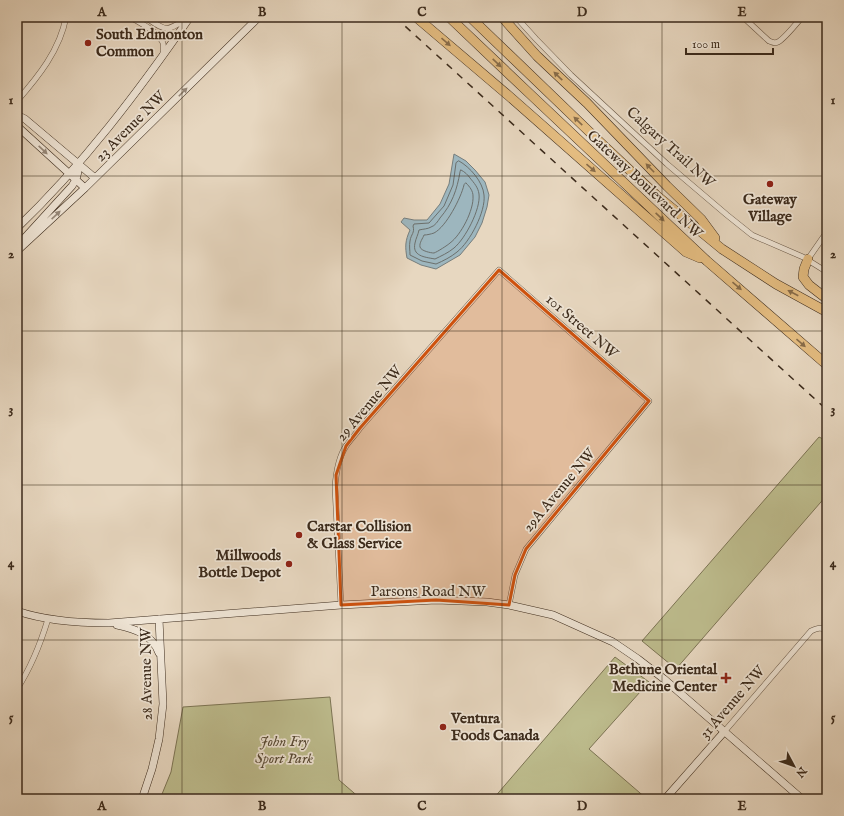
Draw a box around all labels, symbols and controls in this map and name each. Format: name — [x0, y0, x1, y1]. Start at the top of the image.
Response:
text: A — [97, 4, 108, 21]
text: B — [258, 4, 267, 21]
text: C — [417, 4, 427, 21]
text: D — [577, 4, 588, 21]
text: E — [737, 4, 747, 21]
place label: South Edmonton Common — [96, 25, 203, 61]
scale bar — [686, 30, 773, 56]
text: 100 m — [692, 37, 720, 52]
marker: South Edmonton Common — [83, 38, 93, 48]
one-way arrow — [441, 38, 451, 47]
one-way arrow — [492, 59, 502, 68]
one-way arrow — [553, 71, 563, 81]
street label: 23 Avenue NW — [91, 87, 170, 166]
one-way arrow — [178, 87, 187, 97]
text: 1 — [9, 92, 14, 109]
text: 1 — [831, 92, 836, 109]
street label: Calgary Trail NW — [622, 103, 719, 193]
one-way arrow — [573, 116, 583, 126]
street label: Gateway Boulevard NW — [583, 126, 707, 243]
one-way arrow — [38, 145, 48, 155]
one-way arrow — [645, 163, 654, 173]
one-way arrow — [586, 164, 596, 173]
marker: Gateway Village — [765, 179, 775, 189]
place label: Gateway Village — [743, 190, 798, 226]
one-way arrow — [51, 211, 61, 220]
one-way arrow — [655, 212, 665, 221]
text: 2 — [8, 246, 14, 263]
text: 2 — [830, 246, 836, 263]
one-way arrow — [731, 282, 742, 291]
street label: 101 Street NW — [542, 290, 622, 363]
one-way arrow — [787, 290, 798, 297]
one-way arrow — [796, 338, 806, 347]
street label: 29 Avenue NW — [332, 361, 407, 445]
text: 3 — [9, 401, 14, 418]
text: 3 — [831, 401, 836, 418]
street label: 29A Avenue NW — [519, 444, 600, 536]
place label: Carstar Collision & Glass Service — [307, 517, 412, 553]
marker: Carstar Collision & Glass Service — [294, 530, 304, 540]
place label: Millwoods Bottle Depot — [198, 546, 282, 582]
text: 4 — [8, 555, 15, 572]
text: 4 — [830, 555, 837, 572]
marker: Millwoods Bottle Depot — [284, 559, 294, 569]
street label: Parsons Road NW — [371, 582, 486, 601]
street label: 28 Avenue NW — [136, 627, 157, 720]
place label: Bethune Oriental Medicine Center — [609, 660, 718, 696]
street label: 31 Avenue NW — [695, 661, 770, 743]
marker: Bethune Oriental Medicine Center — [720, 672, 732, 684]
text: 5 — [9, 709, 14, 726]
place label: Ventura Foods Canada — [450, 709, 540, 745]
text: 5 — [831, 709, 836, 726]
marker: Ventura Foods Canada — [438, 722, 448, 732]
park label: John Fry Sport Park — [255, 732, 313, 768]
north arrow — [774, 746, 814, 786]
text: N — [792, 763, 810, 780]
text: A — [97, 798, 108, 815]
text: B — [258, 798, 267, 815]
text: C — [417, 798, 427, 815]
text: D — [577, 798, 588, 815]
text: E — [737, 798, 747, 815]

